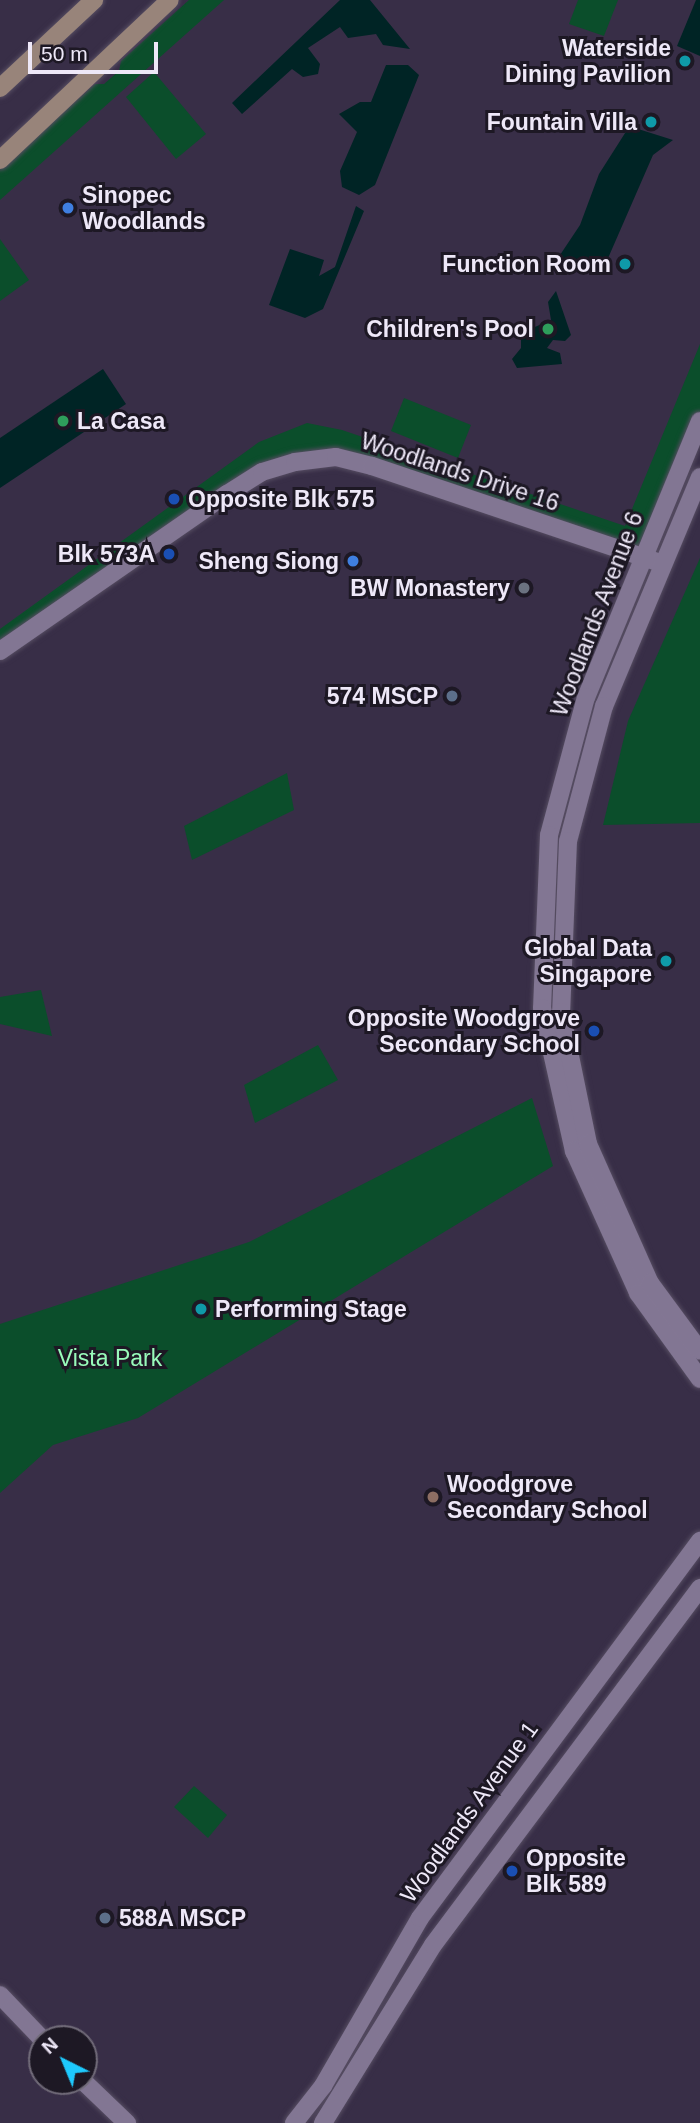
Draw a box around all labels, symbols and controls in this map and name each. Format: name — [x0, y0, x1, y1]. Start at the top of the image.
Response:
scale bar — [32, 28, 161, 72]
place label: Waterside Dining Pavilion — [505, 34, 671, 88]
text: 50 m — [41, 42, 88, 65]
marker: Waterside Dining Pavilion — [677, 53, 693, 69]
place label: Fountain Villa — [487, 108, 637, 136]
marker: Fountain Villa — [643, 114, 659, 130]
place label: Sinopec Woodlands — [82, 181, 206, 235]
marker: Sinopec Woodlands — [60, 200, 76, 216]
place label: Function Room — [442, 250, 611, 278]
marker: Function Room — [617, 256, 633, 272]
place label: Children's Pool — [366, 315, 534, 343]
marker: Children's Pool — [540, 321, 556, 337]
place label: La Casa — [77, 407, 165, 435]
marker: La Casa — [55, 413, 71, 429]
street label: Woodlands Drive 16 — [357, 427, 563, 517]
place label: Opposite Blk 575 — [188, 485, 375, 513]
marker: Opposite Blk 575 — [166, 491, 182, 507]
street label: Woodlands Avenue 6 — [545, 507, 649, 721]
place label: Blk 573A — [58, 540, 155, 568]
marker: Blk 573A — [161, 546, 177, 562]
place label: Sheng Siong — [198, 547, 339, 575]
marker: Sheng Siong — [345, 553, 361, 569]
place label: BW Monastery — [350, 574, 510, 602]
marker: BW Monastery — [516, 580, 532, 596]
place label: 574 MSCP — [327, 682, 438, 710]
marker: 574 MSCP — [444, 688, 460, 704]
place label: Global Data Singapore — [524, 934, 652, 988]
marker: Global Data Singapore — [658, 953, 674, 969]
place label: Opposite Woodgrove Secondary School — [348, 1004, 580, 1058]
marker: Opposite Woodgrove Secondary School — [586, 1023, 602, 1039]
place label: Performing Stage — [215, 1295, 407, 1323]
marker: Performing Stage — [193, 1301, 209, 1317]
park label: Vista Park — [58, 1344, 162, 1372]
place label: Woodgrove Secondary School — [447, 1470, 648, 1524]
marker: Woodgrove Secondary School — [425, 1489, 441, 1505]
street label: Woodlands Avenue 1 — [394, 1716, 544, 1908]
place label: Opposite Blk 589 — [526, 1844, 626, 1898]
marker: Opposite Blk 589 — [504, 1863, 520, 1879]
place label: 588A MSCP — [119, 1904, 247, 1932]
marker: 588A MSCP — [97, 1910, 113, 1926]
north arrow — [28, 2025, 98, 2095]
text: N — [38, 2033, 62, 2058]

